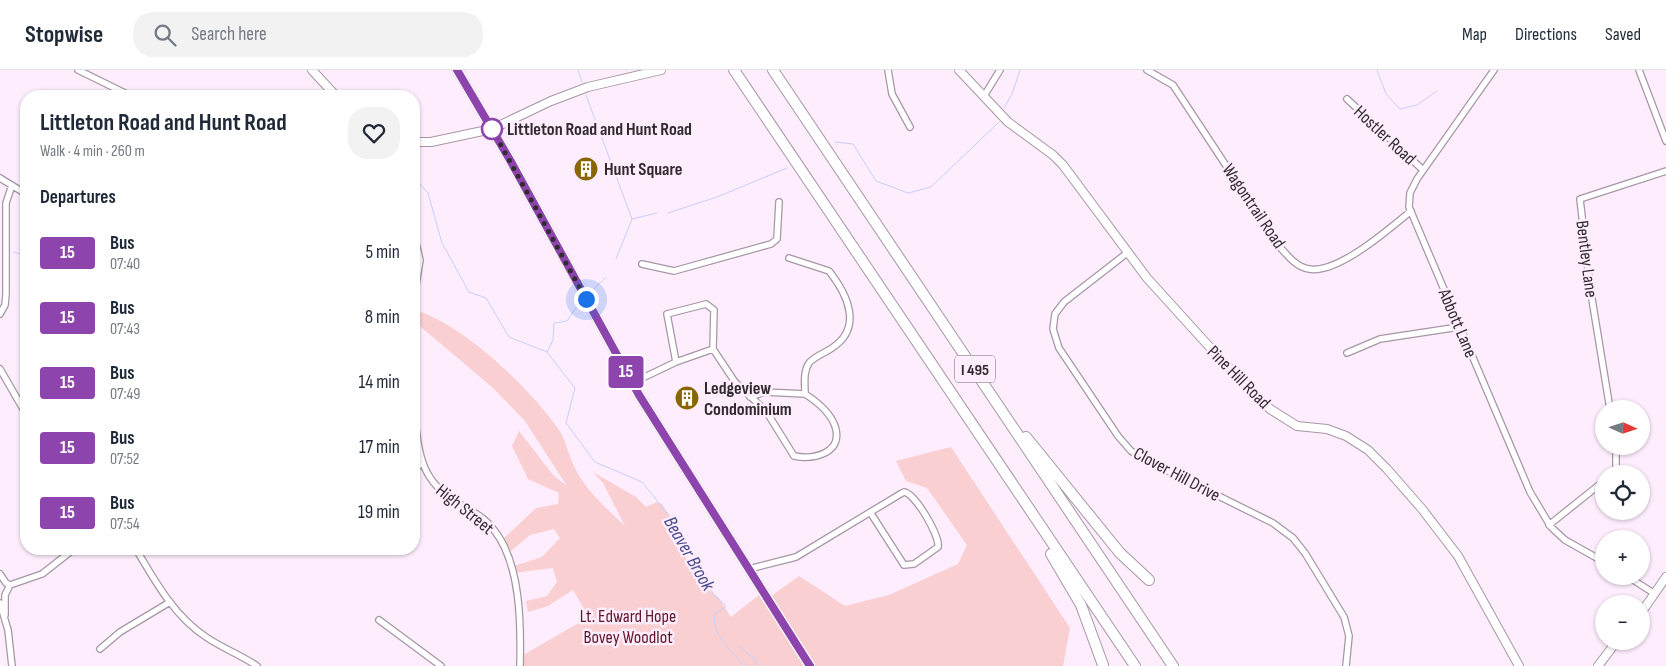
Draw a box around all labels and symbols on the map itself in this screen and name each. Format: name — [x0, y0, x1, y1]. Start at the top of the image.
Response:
street label: Hostler Road — [1349, 101, 1420, 169]
marker: Littleton Road and Hunt Road — [481, 118, 503, 140]
place label: Littleton Road and Hunt Road — [507, 119, 692, 140]
building icon: Hunt Square — [573, 156, 599, 182]
place label: Hunt Square — [604, 159, 683, 180]
street label: Wagontrail Road — [1218, 160, 1290, 253]
street label: Bentley Lane — [1571, 219, 1602, 299]
street label: Abbott Lane — [1433, 285, 1481, 361]
your location — [574, 287, 599, 312]
street label: Pine Hill Road — [1203, 341, 1275, 413]
line badge: 15 — [604, 356, 648, 388]
road number: I 495 — [955, 356, 995, 382]
place label: Ledgeview Condominium — [704, 378, 792, 420]
building icon: Ledgeview Condominium — [674, 385, 700, 411]
north arrow — [1595, 400, 1650, 455]
street label: Clover Hill Drive — [1130, 443, 1224, 506]
street label: High Street — [432, 480, 498, 539]
water label: Beaver Brook — [658, 512, 720, 596]
park label: Lt. Edward Hope Bovey Woodlot — [580, 606, 676, 648]

